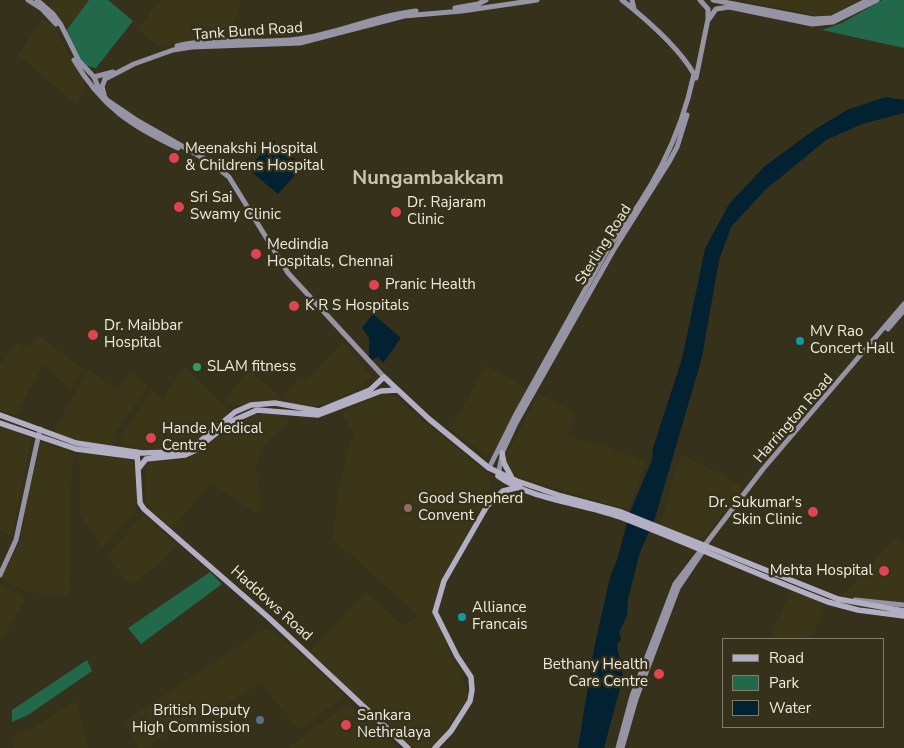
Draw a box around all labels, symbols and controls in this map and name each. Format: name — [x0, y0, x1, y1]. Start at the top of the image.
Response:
street label: Tank Bund Road — [192, 19, 304, 45]
place label: Meenakshi Hospital & Childrens Hospital — [185, 140, 324, 175]
marker: Meenakshi Hospital & Childrens Hospital — [167, 151, 181, 165]
district label: Nungambakkam — [352, 167, 504, 191]
place label: Sri Sai Swamy Clinic — [190, 189, 281, 224]
place label: Dr. Rajaram Clinic — [407, 194, 486, 229]
marker: Sri Sai Swamy Clinic — [172, 200, 186, 214]
street label: Sterling Road — [572, 201, 636, 289]
marker: Dr. Rajaram Clinic — [389, 205, 403, 219]
place label: Medindia Hospitals, Chennai — [267, 236, 393, 271]
marker: Medindia Hospitals, Chennai — [249, 247, 263, 261]
place label: Pranic Health — [385, 276, 476, 294]
marker: Pranic Health — [367, 278, 381, 292]
place label: K R S Hospitals — [305, 297, 409, 315]
marker: K R S Hospitals — [287, 299, 301, 313]
place label: Dr. Maibbar Hospital — [104, 317, 183, 352]
place label: MV Rao Concert Hall — [810, 323, 894, 358]
marker: Dr. Maibbar Hospital — [86, 328, 100, 342]
marker: MV Rao Concert Hall — [794, 335, 806, 347]
place label: SLAM fitness — [207, 358, 296, 376]
marker: SLAM fitness — [191, 361, 203, 373]
street label: Harrington Road — [751, 371, 837, 467]
place label: Hande Medical Centre — [162, 420, 263, 455]
marker: Hande Medical Centre — [144, 431, 158, 445]
place label: Good Shepherd Convent — [418, 490, 523, 525]
place label: Dr. Sukumar's Skin Clinic — [708, 494, 802, 529]
marker: Good Shepherd Convent — [402, 502, 414, 514]
marker: Dr. Sukumar's Skin Clinic — [806, 505, 820, 519]
place label: Mehta Hospital — [770, 562, 873, 580]
street label: Haddows Road — [227, 563, 315, 645]
marker: Mehta Hospital — [877, 564, 891, 578]
place label: Alliance Francais — [472, 599, 527, 634]
marker: Alliance Francais — [456, 611, 468, 623]
legend — [722, 638, 884, 728]
text: Road — [769, 648, 804, 668]
place label: Bethany Health Care Centre — [543, 656, 648, 691]
marker: Bethany Health Care Centre — [652, 667, 666, 681]
text: Park — [769, 673, 799, 693]
text: Water — [769, 698, 811, 718]
place label: British Deputy High Commission — [132, 702, 250, 737]
place label: Sankara Nethralaya — [357, 707, 431, 742]
marker: British Deputy High Commission — [254, 714, 266, 726]
marker: Sankara Nethralaya — [339, 718, 353, 732]

